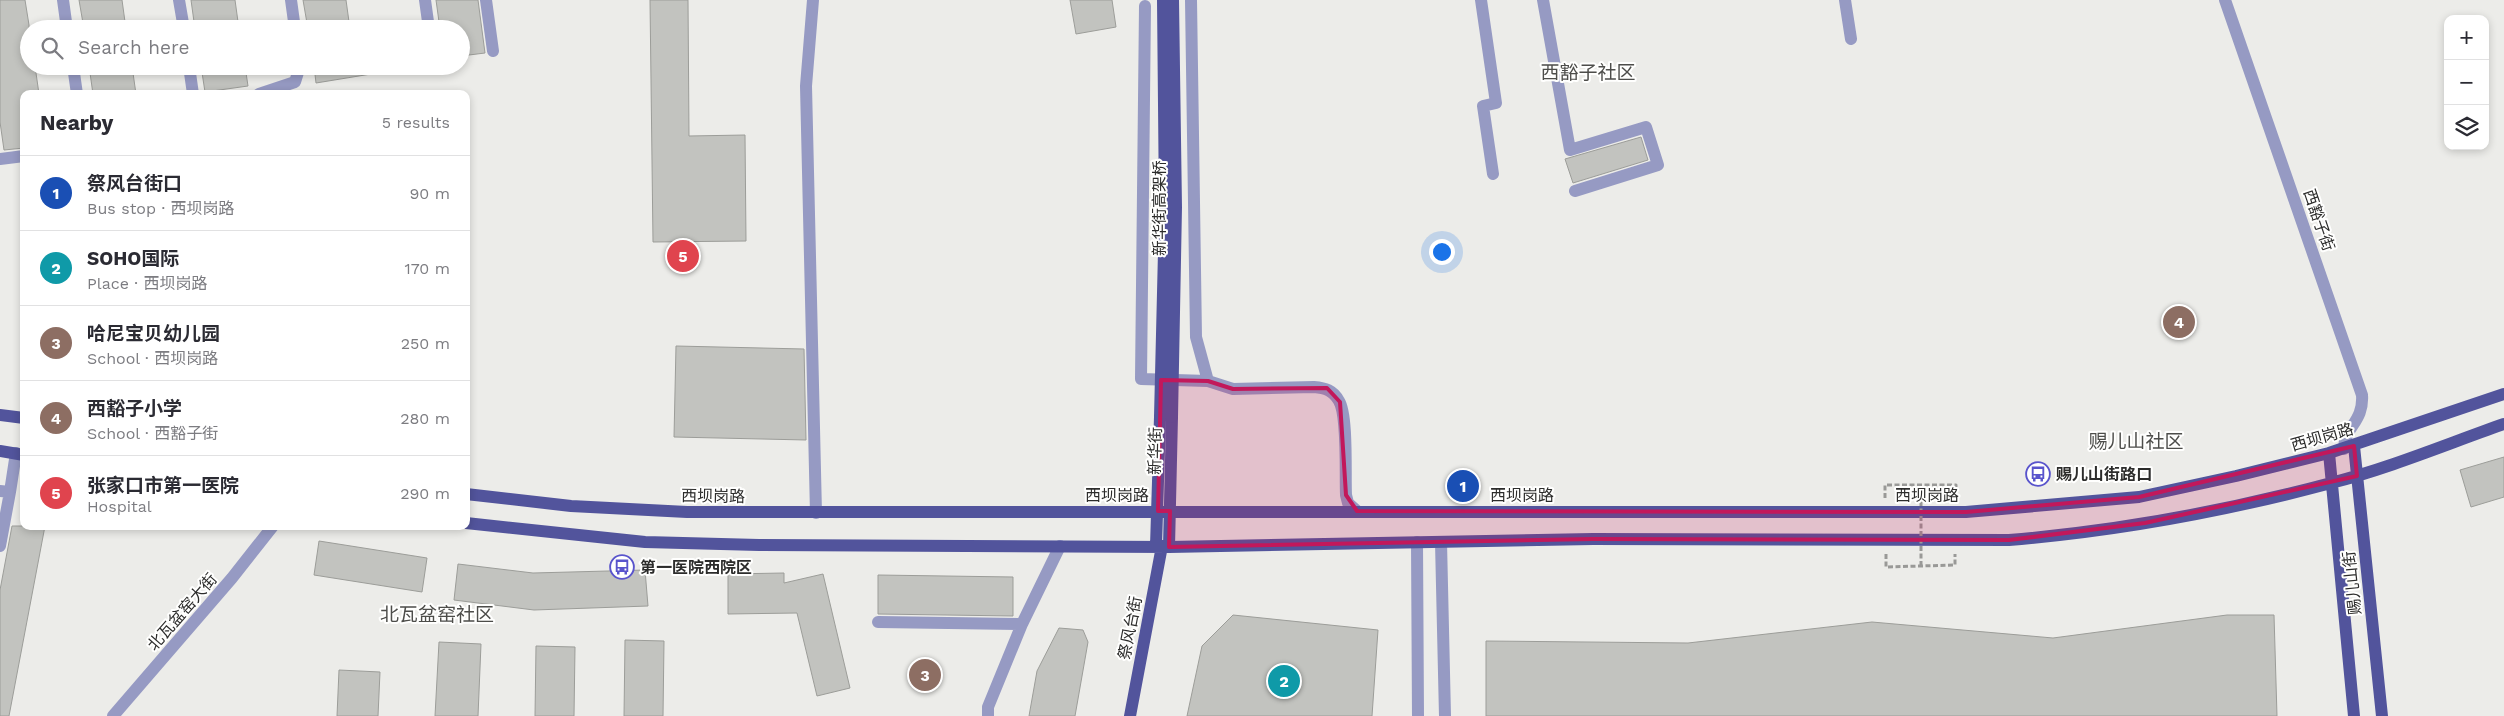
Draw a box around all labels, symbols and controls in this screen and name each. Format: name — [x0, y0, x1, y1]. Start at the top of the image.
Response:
map controls — [2444, 15, 2489, 150]
button: + — [2444, 15, 2489, 60]
search box — [20, 20, 470, 75]
icon: search — [38, 34, 66, 62]
text: Search here — [78, 36, 189, 59]
button: − — [2444, 60, 2489, 105]
district label: 西豁子社区 — [1540, 61, 1636, 84]
button: layers — [2444, 105, 2489, 150]
text: Nearby — [40, 110, 113, 135]
text: 5 results — [382, 113, 450, 132]
street label: 新华街高架桥 — [1150, 160, 1169, 256]
text: 祭风台街口 — [87, 172, 182, 195]
text: 1 — [53, 184, 59, 203]
text: 90 m — [409, 184, 450, 203]
street label: 西豁子街 — [2300, 187, 2338, 253]
text: Bus stop · 西坝岗路 — [87, 199, 235, 218]
pin: 5 — [667, 237, 699, 275]
your location — [1429, 239, 1455, 265]
text: SOHO国际 — [87, 247, 179, 270]
text: 2 — [51, 259, 61, 278]
text: 170 m — [404, 259, 450, 278]
text: Place · 西坝岗路 — [87, 274, 207, 293]
pin: 4 — [2163, 303, 2195, 341]
text: 哈尼宝贝幼儿园 — [87, 322, 220, 345]
text: 3 — [51, 334, 61, 353]
text: 250 m — [401, 334, 450, 353]
text: School · 西坝岗路 — [87, 349, 218, 368]
text: 西豁子小学 — [87, 397, 182, 420]
text: 4 — [51, 409, 61, 428]
text: 280 m — [400, 409, 450, 428]
street label: 西坝岗路 — [2289, 419, 2355, 455]
text: School · 西豁子街 — [87, 424, 218, 443]
street label: 新华街 — [1145, 427, 1165, 475]
district label: 赐儿山社区 — [2088, 430, 2184, 453]
bus stop icon: 赐儿山街路口 — [2025, 461, 2051, 487]
place label: 赐儿山街路口 — [2055, 465, 2152, 484]
pin: 1 — [1447, 467, 1479, 505]
text: 张家口市第一医院 — [87, 474, 239, 497]
text: 5 — [51, 484, 61, 503]
text: 290 m — [400, 484, 450, 503]
street label: 西坝岗路 — [681, 486, 745, 506]
street label: 西坝岗路 — [1085, 486, 1149, 505]
street label: 西坝岗路 — [1490, 486, 1554, 505]
street label: 西坝岗路 — [1895, 486, 1959, 505]
text: Hospital — [87, 497, 152, 516]
street label: 赐儿山街 — [2339, 550, 2365, 616]
bus stop icon: 第一医院西院区 — [609, 554, 635, 580]
place label: 第一医院西院区 — [640, 558, 752, 577]
street label: 北瓦盆窑大街 — [143, 570, 221, 654]
street label: 祭风台街 — [1115, 595, 1145, 661]
district label: 北瓦盆窑社区 — [380, 603, 494, 626]
pin: 3 — [909, 656, 941, 694]
pin: 2 — [1268, 662, 1300, 700]

